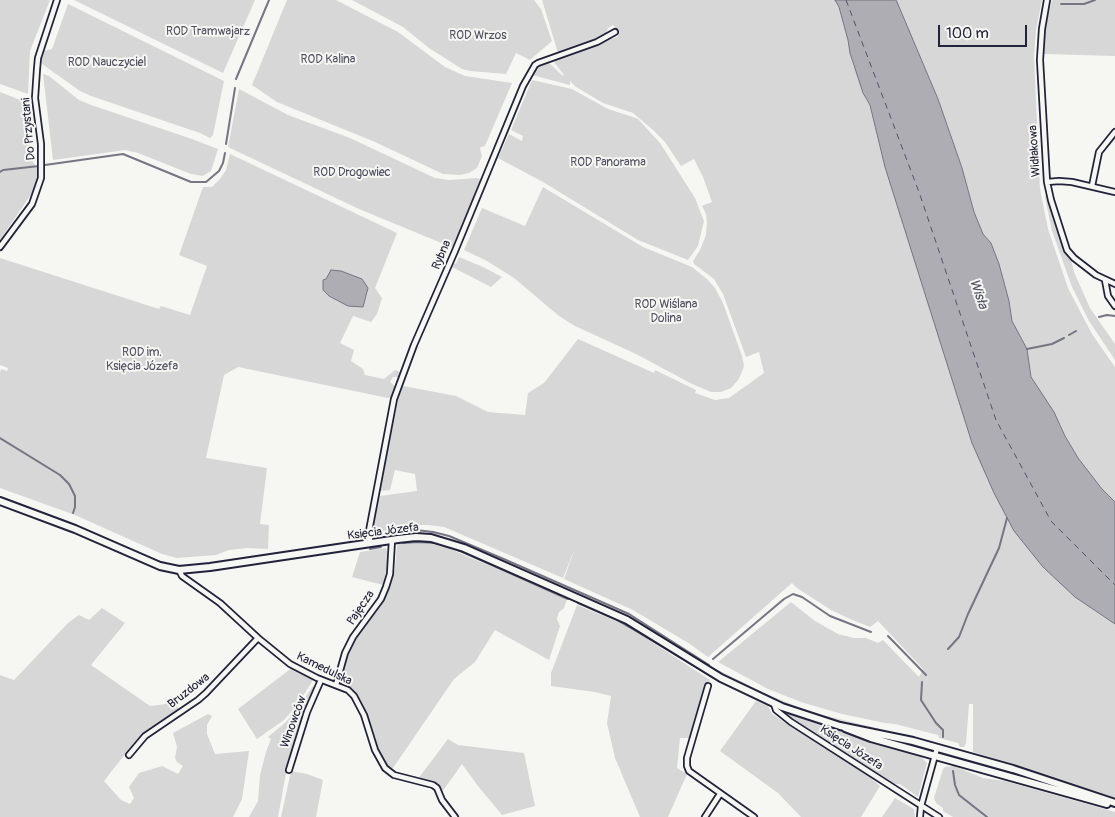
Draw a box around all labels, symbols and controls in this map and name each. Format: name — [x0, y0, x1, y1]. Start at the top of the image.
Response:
scale bar — [940, 15, 1029, 47]
text: 100 m — [946, 24, 989, 43]
park label: ROD Tramwajarz — [166, 25, 250, 39]
park label: ROD Wrzos — [449, 29, 507, 43]
park label: ROD Kalina — [301, 53, 355, 67]
park label: ROD Nauczyciel — [68, 56, 146, 70]
street label: Do Przystani — [19, 97, 39, 161]
street label: Widłakowa — [1026, 125, 1044, 177]
park label: ROD Panorama — [570, 156, 646, 170]
park label: ROD Drogowiec — [313, 166, 391, 180]
street label: Rybna — [429, 238, 455, 272]
water label: Wisła — [965, 277, 991, 311]
park label: ROD Wiślana Dolina — [635, 298, 697, 326]
park label: ROD im. Księcia Józefa — [106, 346, 178, 374]
street label: Księcia Józefa — [346, 520, 420, 544]
street label: Pajęcza — [344, 588, 378, 628]
street label: Kamedulska — [294, 649, 354, 689]
street label: Bruzdowa — [165, 670, 213, 712]
street label: Winowców — [278, 694, 310, 750]
street label: Księcia Józefa — [817, 722, 885, 774]

